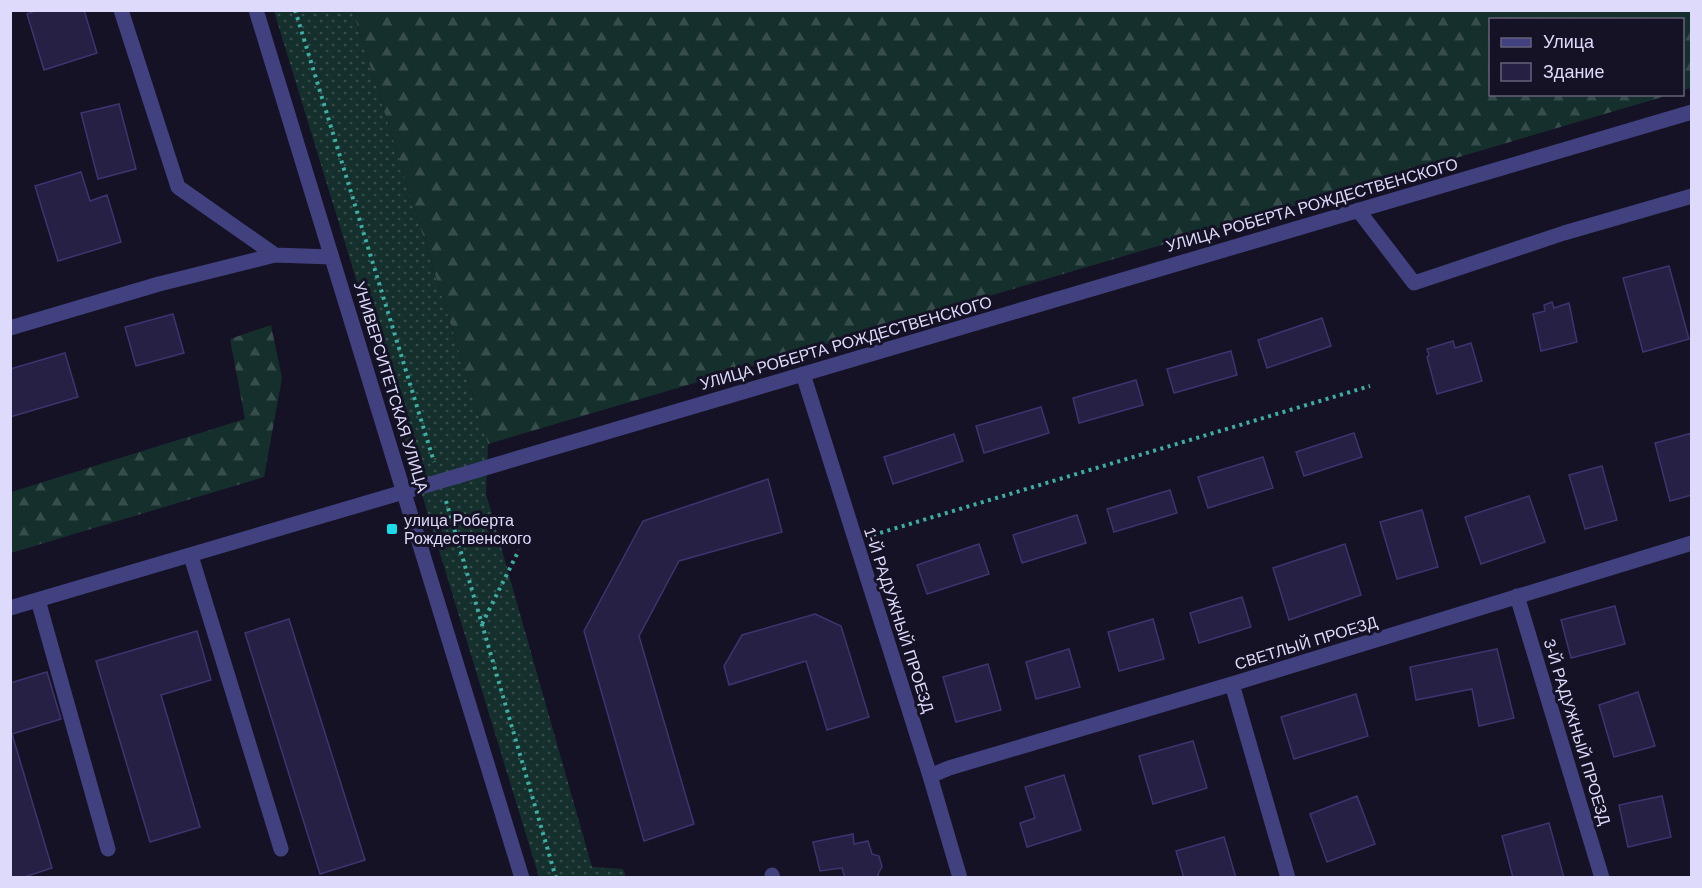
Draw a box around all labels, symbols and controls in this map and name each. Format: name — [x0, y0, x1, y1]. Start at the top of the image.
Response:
legend — [1489, 18, 1684, 96]
text: Улица — [1543, 32, 1595, 52]
text: Здание — [1543, 62, 1604, 82]
street label: УЛИЦА РОБЕРТА РОЖДЕСТВЕНСКОГО — [1164, 155, 1460, 255]
street label: УНИВЕРСИТЕТСКАЯ УЛИЦА — [351, 279, 431, 495]
street label: УЛИЦА РОБЕРТА РОЖДЕСТВЕНСКОГО — [698, 293, 994, 393]
place label: улица Роберта Рождественского — [404, 512, 532, 547]
marker: улица Роберта Рождественского — [385, 522, 399, 536]
street label: 1-Й РАДУЖНЫЙ ПРОЕЗД — [861, 525, 938, 715]
street label: СВЕТЛЫЙ ПРОЕЗД — [1232, 612, 1379, 673]
street label: 3-Й РАДУЖНЫЙ ПРОЕЗД — [1541, 637, 1614, 827]

